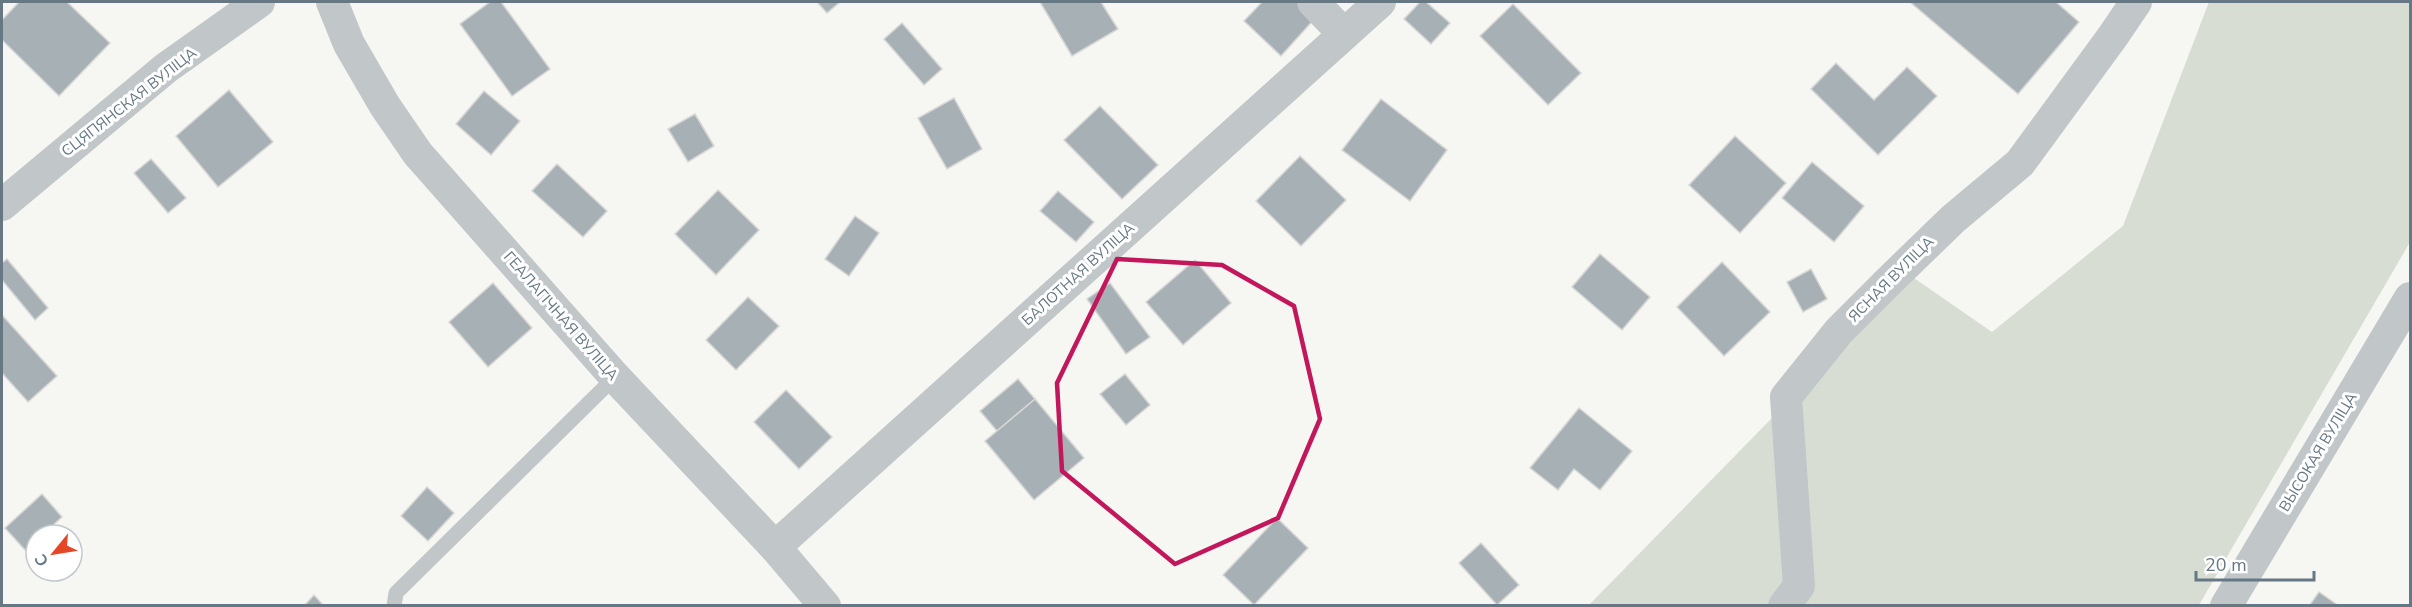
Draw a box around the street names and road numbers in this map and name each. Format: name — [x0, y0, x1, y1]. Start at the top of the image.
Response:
street label: СЦЯПЯНСКАЯ ВУЛІЦА — [57, 43, 201, 161]
street label: БАЛОТНАЯ ВУЛІЦА — [1017, 218, 1139, 330]
street label: ЯСНАЯ ВУЛІЦА — [1844, 232, 1938, 326]
street label: ГЕАЛАГІЧНАЯ ВУЛІЦА — [499, 247, 623, 385]
street label: ВЫСОКАЯ ВУЛІЦА — [2274, 389, 2362, 515]

